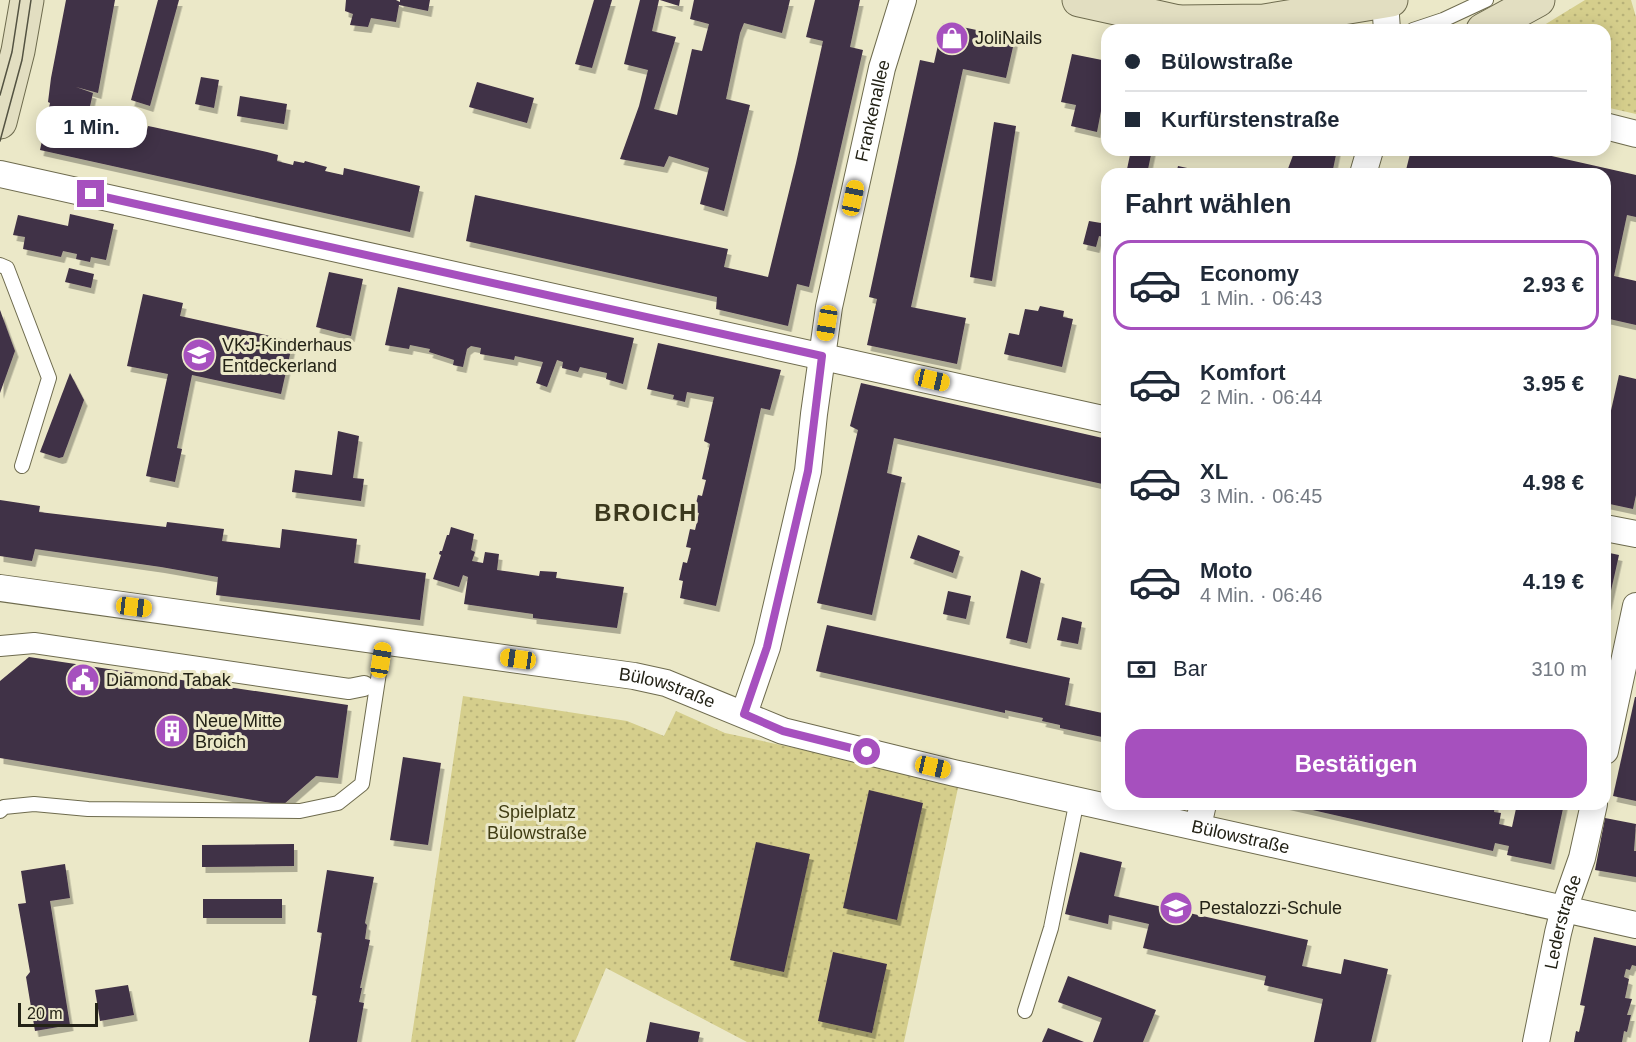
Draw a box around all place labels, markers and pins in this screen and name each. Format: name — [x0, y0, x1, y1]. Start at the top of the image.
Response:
shop icon: JoliNails — [934, 20, 970, 56]
place label: JoliNails — [975, 28, 1042, 48]
place label: VKJ-Kinderhaus Entdeckerland — [222, 335, 352, 376]
school or university icon: VKJ-Kinderhaus Entdeckerland — [181, 337, 217, 373]
public building icon: Diamond Tabak — [65, 662, 101, 698]
place label: Diamond Tabak — [106, 670, 232, 690]
place label: Neue Mitte Broich — [195, 711, 282, 752]
building icon: Neue Mitte Broich — [154, 713, 190, 749]
school or university icon: Pestalozzi-Schule — [1158, 890, 1194, 926]
place label: Pestalozzi-Schule — [1199, 898, 1342, 918]

